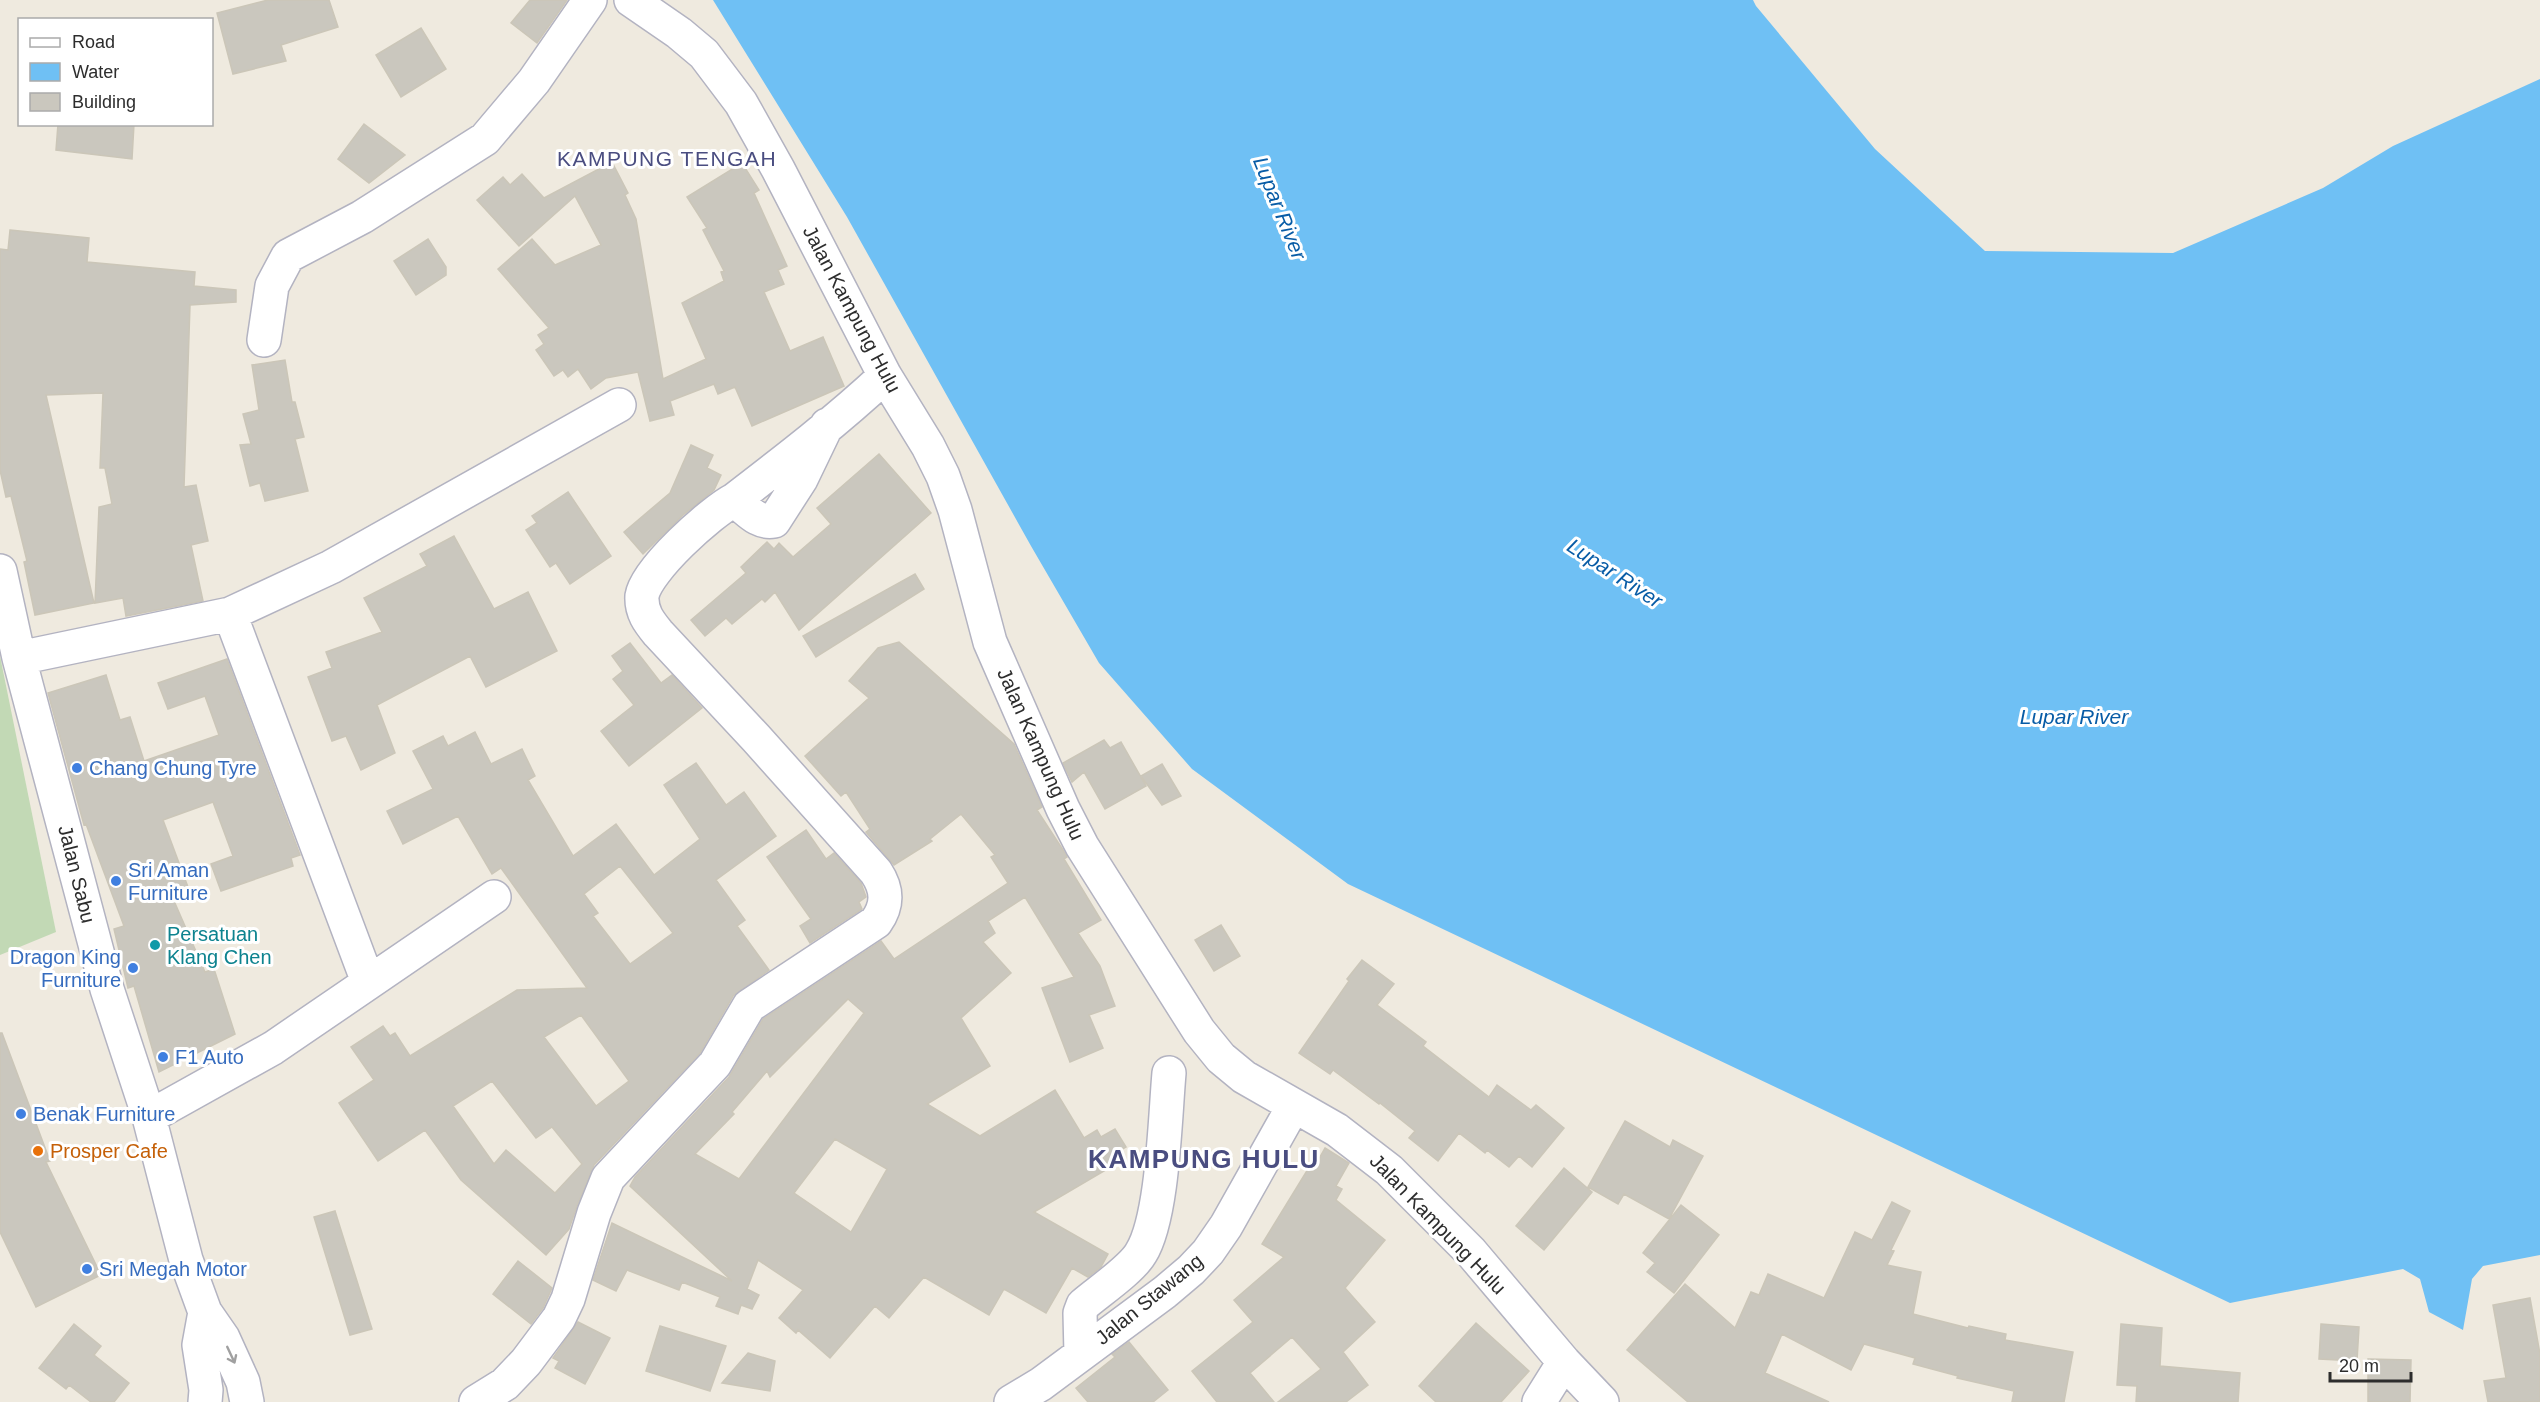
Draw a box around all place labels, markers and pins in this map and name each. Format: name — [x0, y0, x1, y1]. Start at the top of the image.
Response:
place label: Chang Chung Tyre — [89, 757, 257, 779]
marker: Chang Chung Tyre — [70, 761, 84, 775]
place label: Sri Aman Furniture — [128, 859, 209, 904]
marker: Sri Aman Furniture — [109, 874, 123, 888]
place label: Persatuan Klang Chen — [167, 923, 272, 968]
marker: Persatuan Klang Chen — [148, 938, 162, 952]
place label: Dragon King Furniture — [10, 946, 121, 991]
marker: Dragon King Furniture — [126, 961, 140, 975]
place label: F1 Auto — [175, 1046, 244, 1068]
marker: F1 Auto — [156, 1050, 170, 1064]
place label: Benak Furniture — [33, 1103, 175, 1125]
marker: Benak Furniture — [14, 1107, 28, 1121]
place label: Prosper Cafe — [50, 1140, 168, 1162]
marker: Prosper Cafe — [31, 1144, 45, 1158]
place label: Sri Megah Motor — [99, 1258, 247, 1280]
marker: Sri Megah Motor — [80, 1262, 94, 1276]

